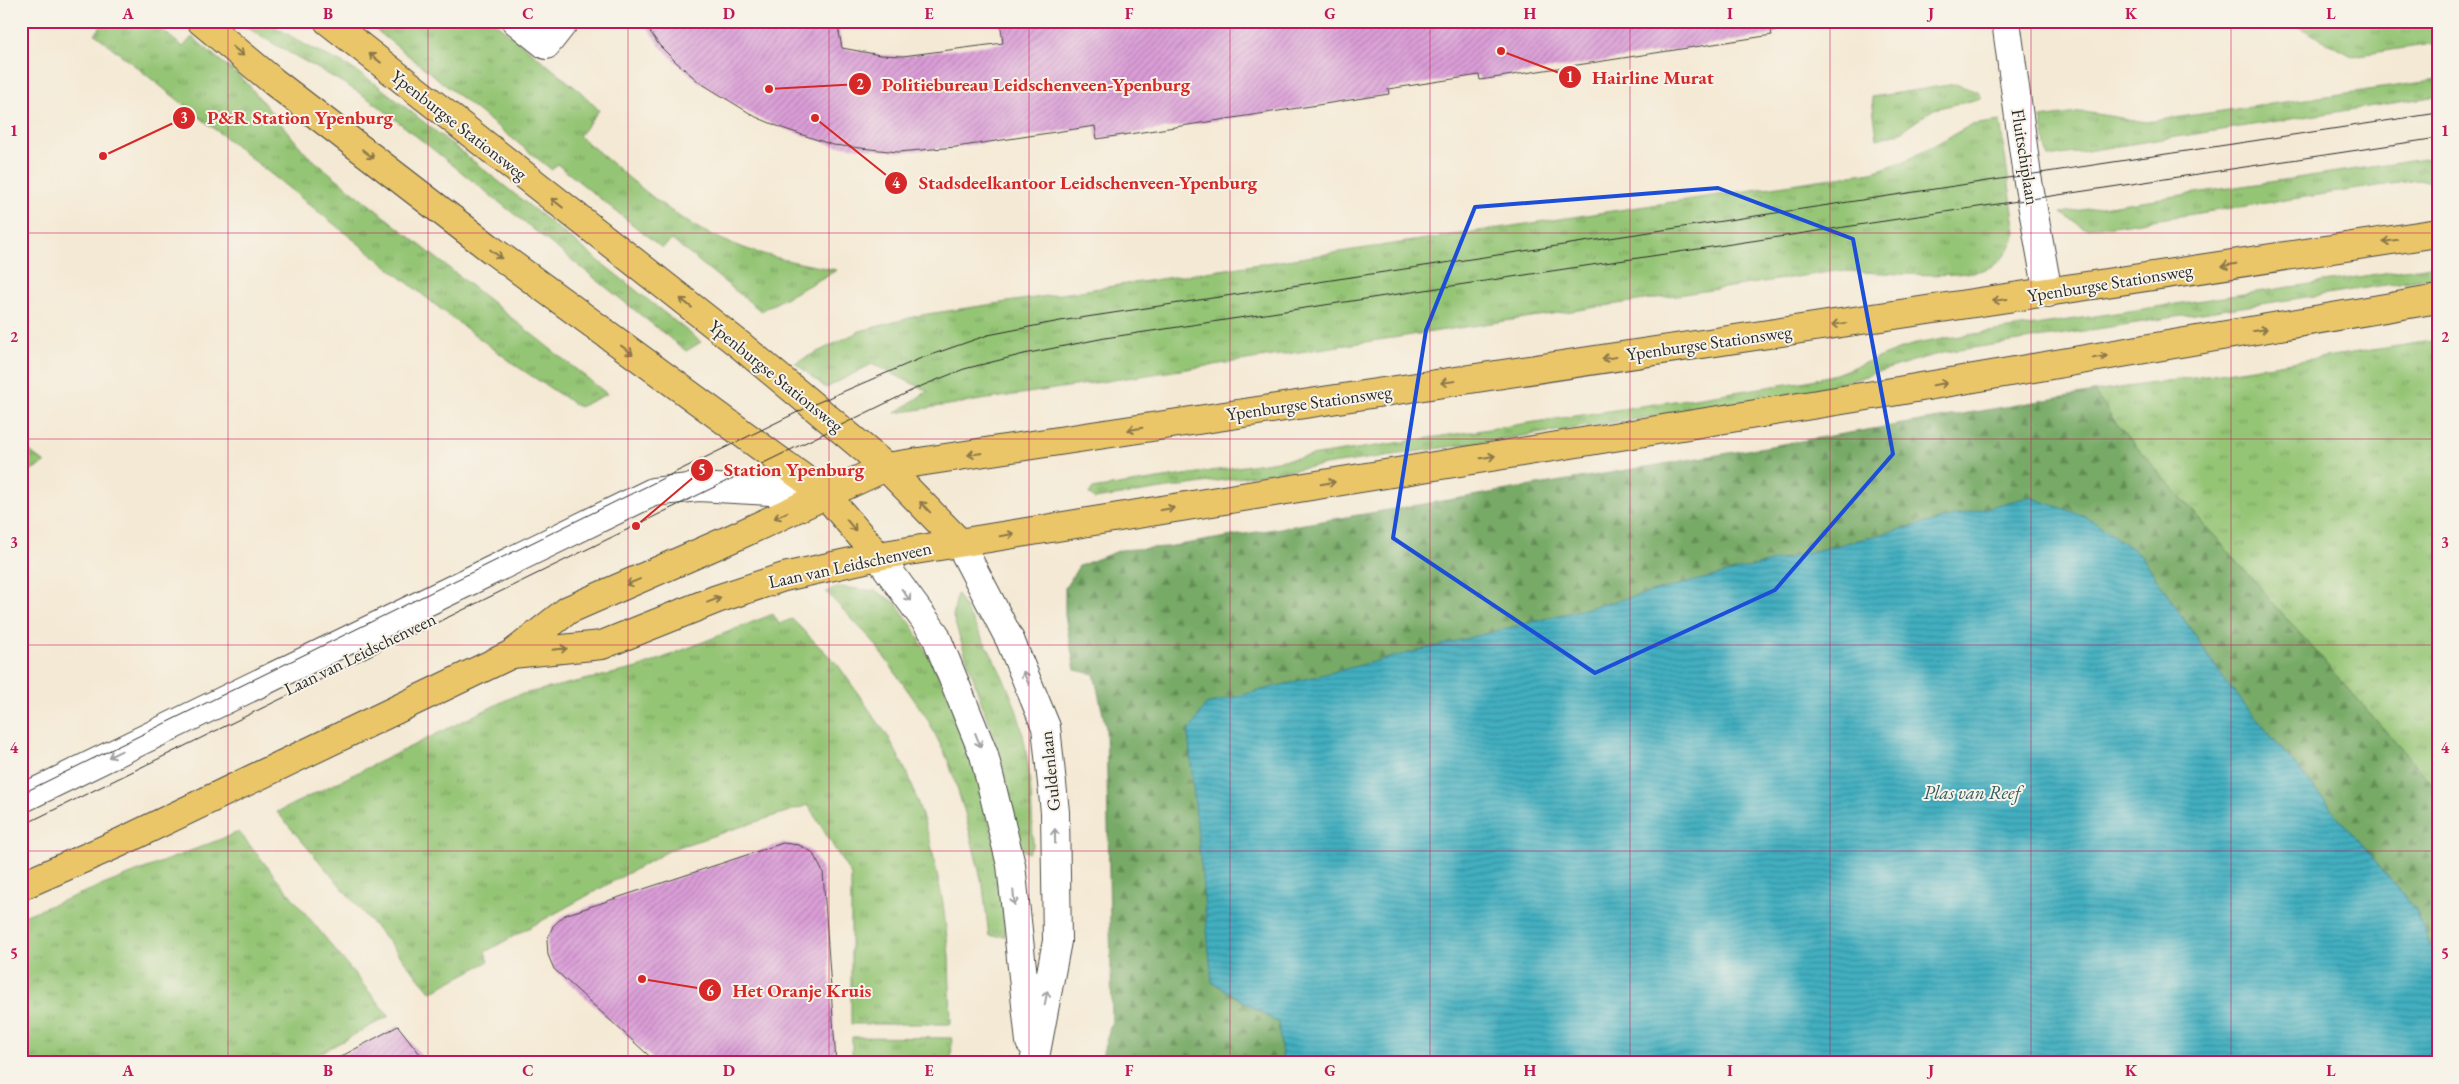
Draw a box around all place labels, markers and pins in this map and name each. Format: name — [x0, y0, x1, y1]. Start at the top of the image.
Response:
callout: Hairline Murat — [1557, 60, 1724, 94]
callout: Politiebureau Leidschenveen-Ypenburg — [847, 67, 1201, 101]
callout: P&R Station Ypenburg — [171, 101, 403, 135]
callout: Stadsdeelkantoor Leidschenveen-Ypenburg — [884, 166, 1267, 200]
callout: Station Ypenburg — [689, 453, 875, 487]
callout: Het Oranje Kruis — [697, 973, 881, 1007]

